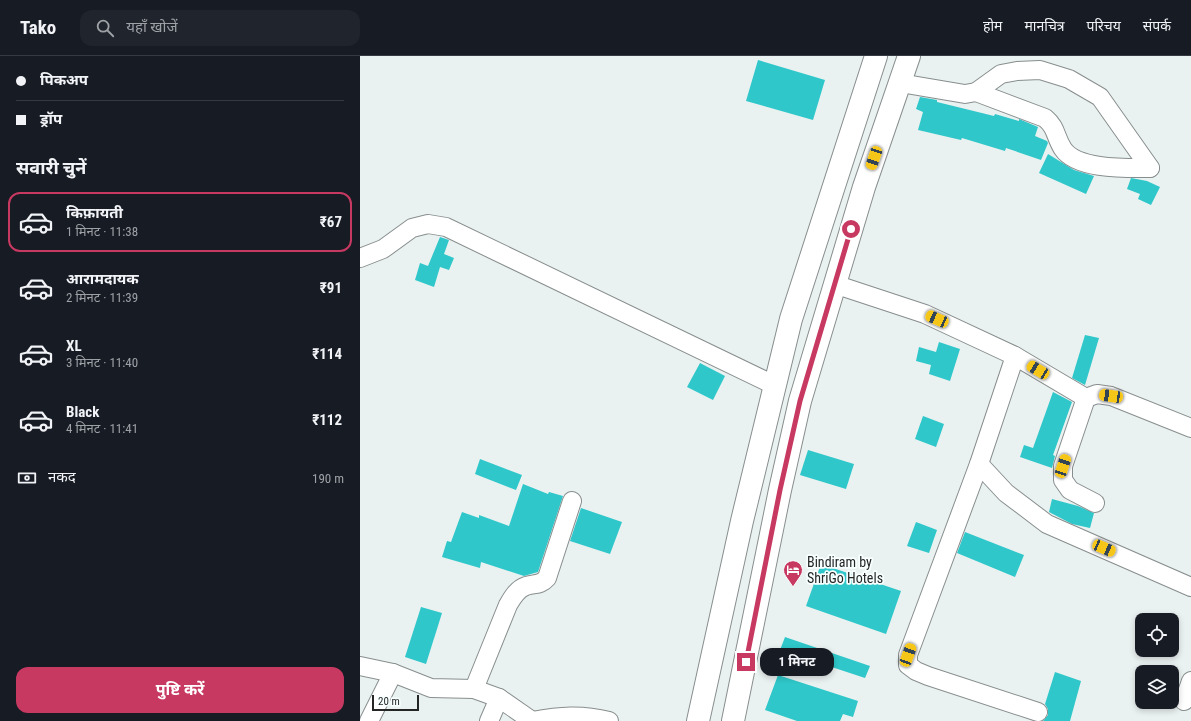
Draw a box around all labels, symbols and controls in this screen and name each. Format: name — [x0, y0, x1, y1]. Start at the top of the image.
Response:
search box — [80, 10, 360, 46]
text: Tako — [20, 16, 56, 39]
icon: search — [94, 17, 116, 39]
text: यहाँ खोजें — [126, 18, 178, 36]
text: होम — [983, 18, 1002, 34]
text: मानचित्र — [1024, 18, 1065, 34]
text: परिचय — [1087, 18, 1121, 34]
text: संपर्क — [1143, 18, 1171, 34]
text: पिकअप — [40, 71, 88, 89]
text: ड्रॉप — [40, 110, 62, 128]
car — [864, 145, 884, 171]
text: सवारी चुनें — [16, 157, 86, 178]
icon: car — [18, 204, 54, 240]
text: किफ़ायती — [66, 204, 123, 222]
text: ₹67 — [320, 213, 342, 231]
route start — [842, 220, 860, 238]
text: 1 मिनट · 11:38 — [66, 224, 138, 239]
icon: car — [18, 270, 54, 306]
text: आरामदायक — [66, 270, 139, 288]
text: ₹91 — [320, 279, 342, 297]
text: 2 मिनट · 11:39 — [66, 290, 138, 305]
car — [924, 309, 950, 329]
icon: car — [18, 336, 54, 372]
text: XL — [66, 337, 82, 355]
text: ₹114 — [312, 345, 342, 363]
text: 3 मिनट · 11:40 — [66, 355, 138, 370]
car — [1025, 359, 1051, 381]
car — [1098, 388, 1124, 404]
icon: car — [18, 402, 54, 438]
text: Black — [66, 403, 99, 421]
text: ₹112 — [312, 411, 342, 429]
text: 4 मिनट · 11:41 — [66, 421, 138, 436]
car — [1054, 453, 1072, 479]
icon: cash — [16, 467, 38, 489]
text: नकद — [48, 468, 76, 486]
text: 190 m — [312, 471, 344, 486]
car — [1091, 538, 1117, 558]
place label: Bindiram by ShriGo Hotels — [807, 554, 883, 586]
hotel icon: Bindiram by ShriGo Hotels — [782, 559, 804, 587]
map controls — [1135, 613, 1179, 709]
button: locate — [1135, 613, 1179, 657]
car — [898, 642, 918, 668]
callout: 1 मिनट — [760, 648, 834, 676]
route end — [737, 653, 755, 671]
text: 1 मिनट — [779, 654, 815, 669]
button: layers — [1135, 665, 1179, 709]
button: पुष्टि करें — [16, 667, 344, 713]
scale bar — [372, 693, 419, 712]
text: 20 m — [378, 695, 400, 708]

